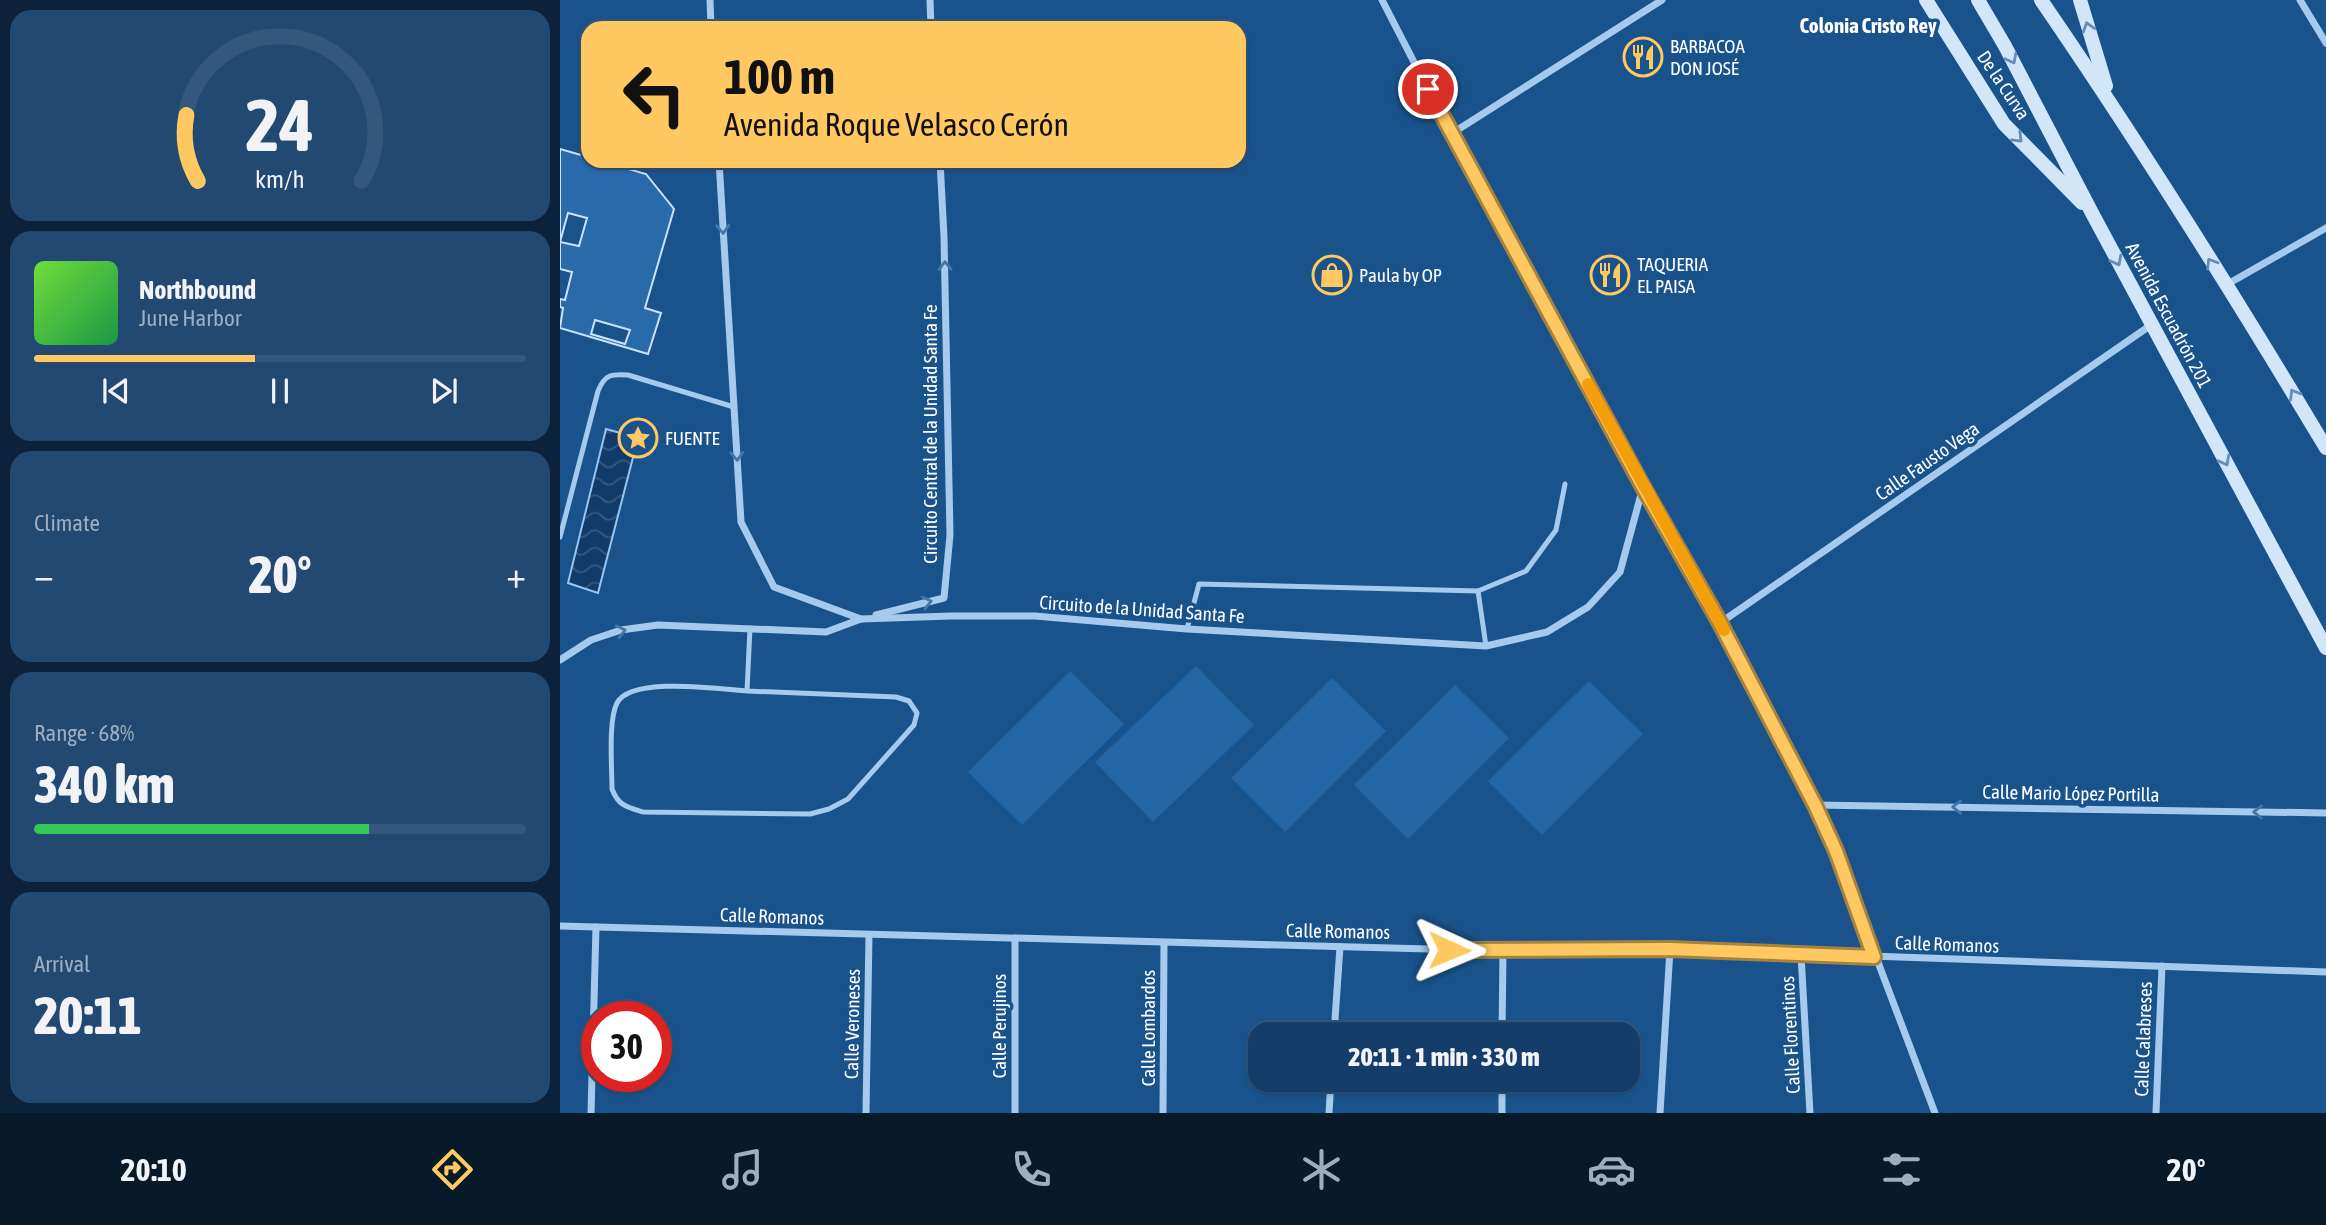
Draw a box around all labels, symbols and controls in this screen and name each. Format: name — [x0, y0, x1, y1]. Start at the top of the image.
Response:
district label: Colonia Cristo Rey — [1799, 13, 1937, 37]
one-way arrow — [2081, 21, 2096, 33]
place label: BARBACOA DON JOSÉ — [1670, 35, 1745, 79]
restaurant icon: BARBACOA DON JOSÉ — [1622, 36, 1664, 78]
street label: De la Curva — [1973, 46, 2035, 124]
text: 100 m — [724, 48, 835, 104]
icon: left — [609, 49, 700, 140]
one-way arrow — [2004, 52, 2017, 65]
pin — [1398, 59, 1458, 119]
icon: arrive — [1409, 70, 1447, 108]
text: 24 — [246, 84, 314, 167]
text: Avenida Roque Velasco Cerón — [724, 106, 1069, 143]
one-way arrow — [2009, 130, 2022, 143]
text: km/h — [255, 165, 305, 193]
one-way arrow — [716, 224, 731, 235]
street label: Avenida Escuadrón 201 — [2121, 238, 2217, 392]
place label: TAQUERIA EL PAISA — [1637, 253, 1709, 297]
shop icon: Paula by OP — [1311, 254, 1353, 296]
restaurant icon: TAQUERIA EL PAISA — [1589, 254, 1631, 296]
one-way arrow — [2109, 254, 2123, 266]
one-way arrow — [2206, 257, 2219, 270]
one-way arrow — [937, 260, 953, 271]
place label: Paula by OP — [1359, 264, 1442, 286]
text: Northbound — [139, 275, 256, 305]
street label: Circuito Central de la Unidad Santa Fe — [919, 304, 941, 564]
text: June Harbor — [139, 305, 242, 331]
icon: previous — [97, 372, 135, 410]
icon: pause — [261, 372, 299, 410]
icon: next — [425, 372, 463, 410]
one-way arrow — [2289, 389, 2302, 402]
place icon: FUENTE — [617, 417, 659, 459]
street label: Calle Fausto Vega — [1871, 417, 1983, 505]
place label: FUENTE — [665, 427, 720, 449]
one-way arrow — [729, 451, 744, 462]
one-way arrow — [2217, 454, 2230, 467]
text: Climate — [34, 510, 100, 536]
text: 20° — [248, 544, 312, 604]
text: − — [34, 553, 54, 596]
text: + — [506, 553, 526, 596]
street label: Circuito de la Unidad Santa Fe — [1039, 591, 1245, 627]
one-way arrow — [921, 596, 933, 610]
one-way arrow — [615, 625, 627, 639]
text: Range · 68% — [34, 720, 134, 746]
text: 340 km — [34, 754, 175, 814]
street label: Calle Mario López Portilla — [1982, 780, 2160, 806]
one-way arrow — [1951, 800, 1962, 815]
one-way arrow — [2252, 804, 2263, 820]
street label: Calle Romanos — [719, 903, 825, 929]
position arrow — [1412, 913, 1486, 987]
street label: Calle Romanos — [1286, 919, 1391, 943]
street label: Calle Romanos — [1894, 931, 2000, 957]
text: Arrival — [34, 951, 90, 977]
street label: Calle Veroneses — [840, 968, 864, 1079]
street label: Calle Lombardos — [1137, 969, 1159, 1086]
street label: Calle Perujinos — [988, 973, 1010, 1078]
street label: Calle Florentinos — [1776, 975, 1804, 1095]
street label: Calle Calabreses — [2130, 981, 2156, 1097]
text: 20:11 — [34, 985, 142, 1045]
speed limit sign: 30 — [581, 1001, 672, 1092]
text: 20:11 · 1 min · 330 m — [1348, 1042, 1540, 1072]
icon: directions — [428, 1145, 477, 1194]
icon: music — [718, 1145, 767, 1194]
icon: phone — [1007, 1145, 1056, 1194]
icon: climate — [1297, 1145, 1346, 1194]
icon: car — [1587, 1145, 1636, 1194]
icon: filters — [1877, 1145, 1926, 1194]
text: 20:10 — [120, 1151, 187, 1188]
text: 20° — [2167, 1151, 2206, 1188]

